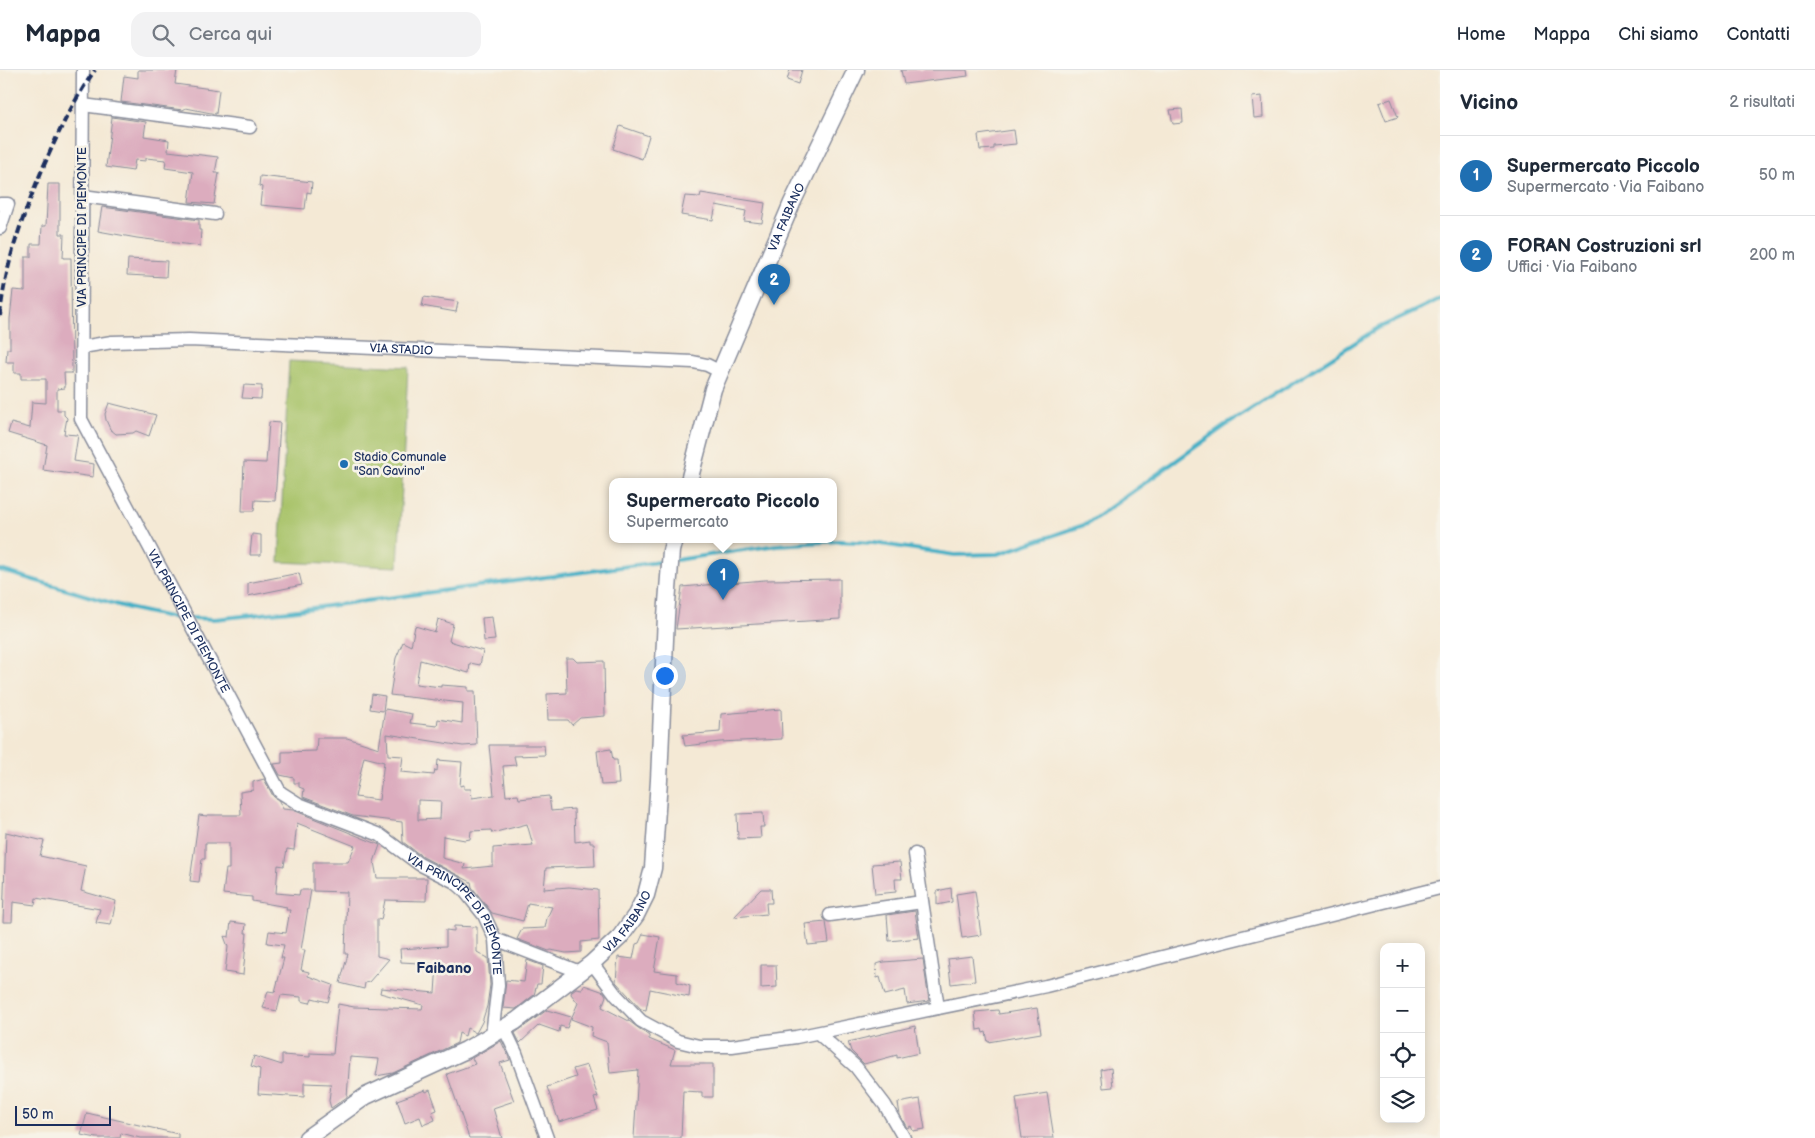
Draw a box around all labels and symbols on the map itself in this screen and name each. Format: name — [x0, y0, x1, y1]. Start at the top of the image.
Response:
street label: VIA PRINCIPE DI PIEMONTE — [75, 147, 90, 307]
street label: VIA FAIBANO — [765, 181, 808, 254]
pin: 2 — [758, 264, 790, 305]
street label: VIA STADIO — [369, 341, 433, 359]
place label: Stadio Comunale "San Gavino" — [354, 450, 446, 479]
marker: Stadio Comunale "San Gavino" — [338, 458, 350, 470]
street label: VIA PRINCIPE DI PIEMONTE — [144, 547, 233, 696]
pin: 1 — [707, 559, 739, 600]
your location — [652, 663, 678, 689]
street label: VIA PRINCIPE DI PIEMONTE — [403, 850, 504, 975]
street label: VIA FAIBANO — [601, 888, 655, 956]
district label: Faibano — [416, 959, 472, 978]
scale bar — [15, 1103, 111, 1126]

